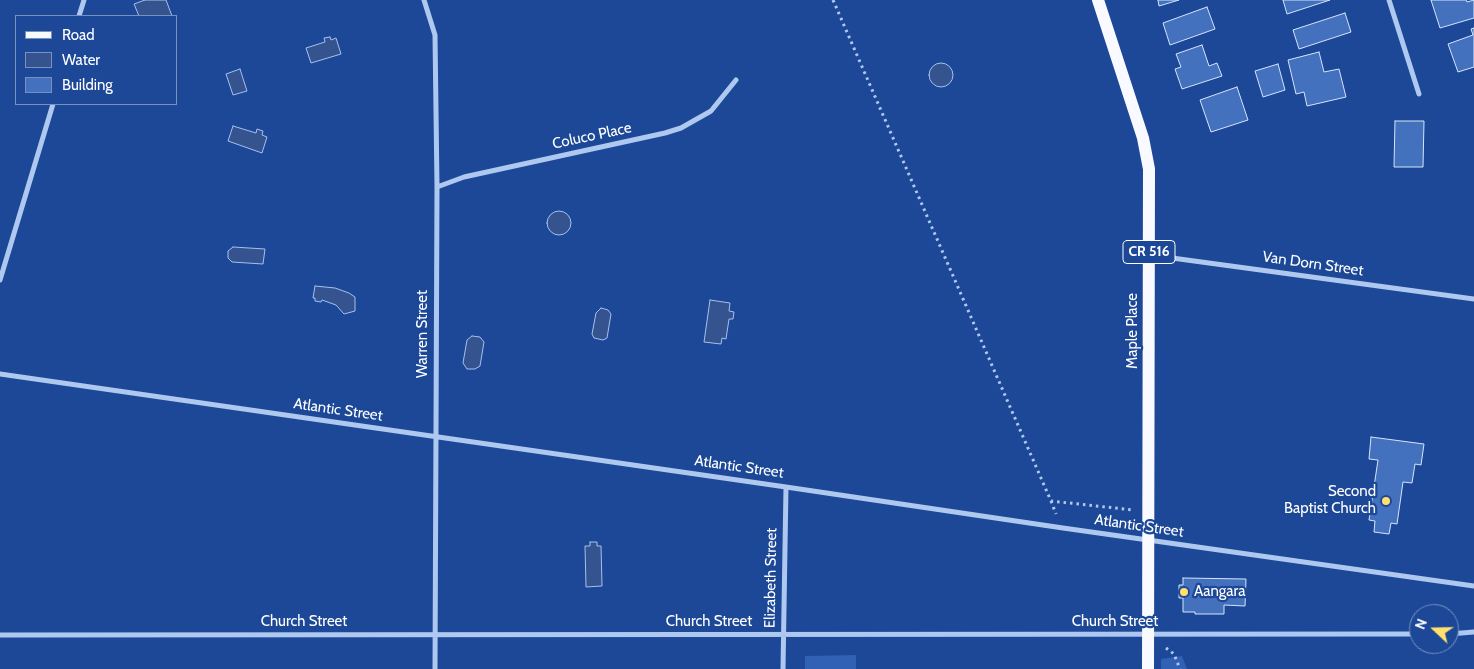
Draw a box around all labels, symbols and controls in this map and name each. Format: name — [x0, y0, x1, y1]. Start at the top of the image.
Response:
legend — [15, 15, 178, 105]
text: Road — [62, 26, 95, 44]
text: Water — [62, 51, 100, 69]
text: Building — [62, 76, 113, 94]
street label: Coluco Place — [551, 119, 633, 153]
road number: CR 516 — [1123, 240, 1175, 264]
street label: Van Dorn Street — [1261, 248, 1365, 280]
street label: Warren Street — [414, 290, 432, 378]
street label: Maple Place — [1124, 293, 1142, 369]
street label: Atlantic Street — [292, 395, 384, 425]
street label: Atlantic Street — [693, 452, 785, 482]
place label: Second Baptist Church — [1284, 483, 1376, 518]
marker: Second Baptist Church — [1380, 495, 1392, 507]
street label: Atlantic Street — [1093, 511, 1185, 541]
street label: Elizabeth Street — [761, 528, 781, 628]
place label: Aangara — [1194, 583, 1245, 601]
marker: Aangara — [1178, 586, 1190, 598]
north arrow — [1409, 604, 1459, 654]
street label: Church Street — [261, 613, 347, 631]
street label: Church Street — [666, 613, 752, 631]
street label: Church Street — [1072, 613, 1158, 631]
text: N — [1411, 616, 1431, 632]

